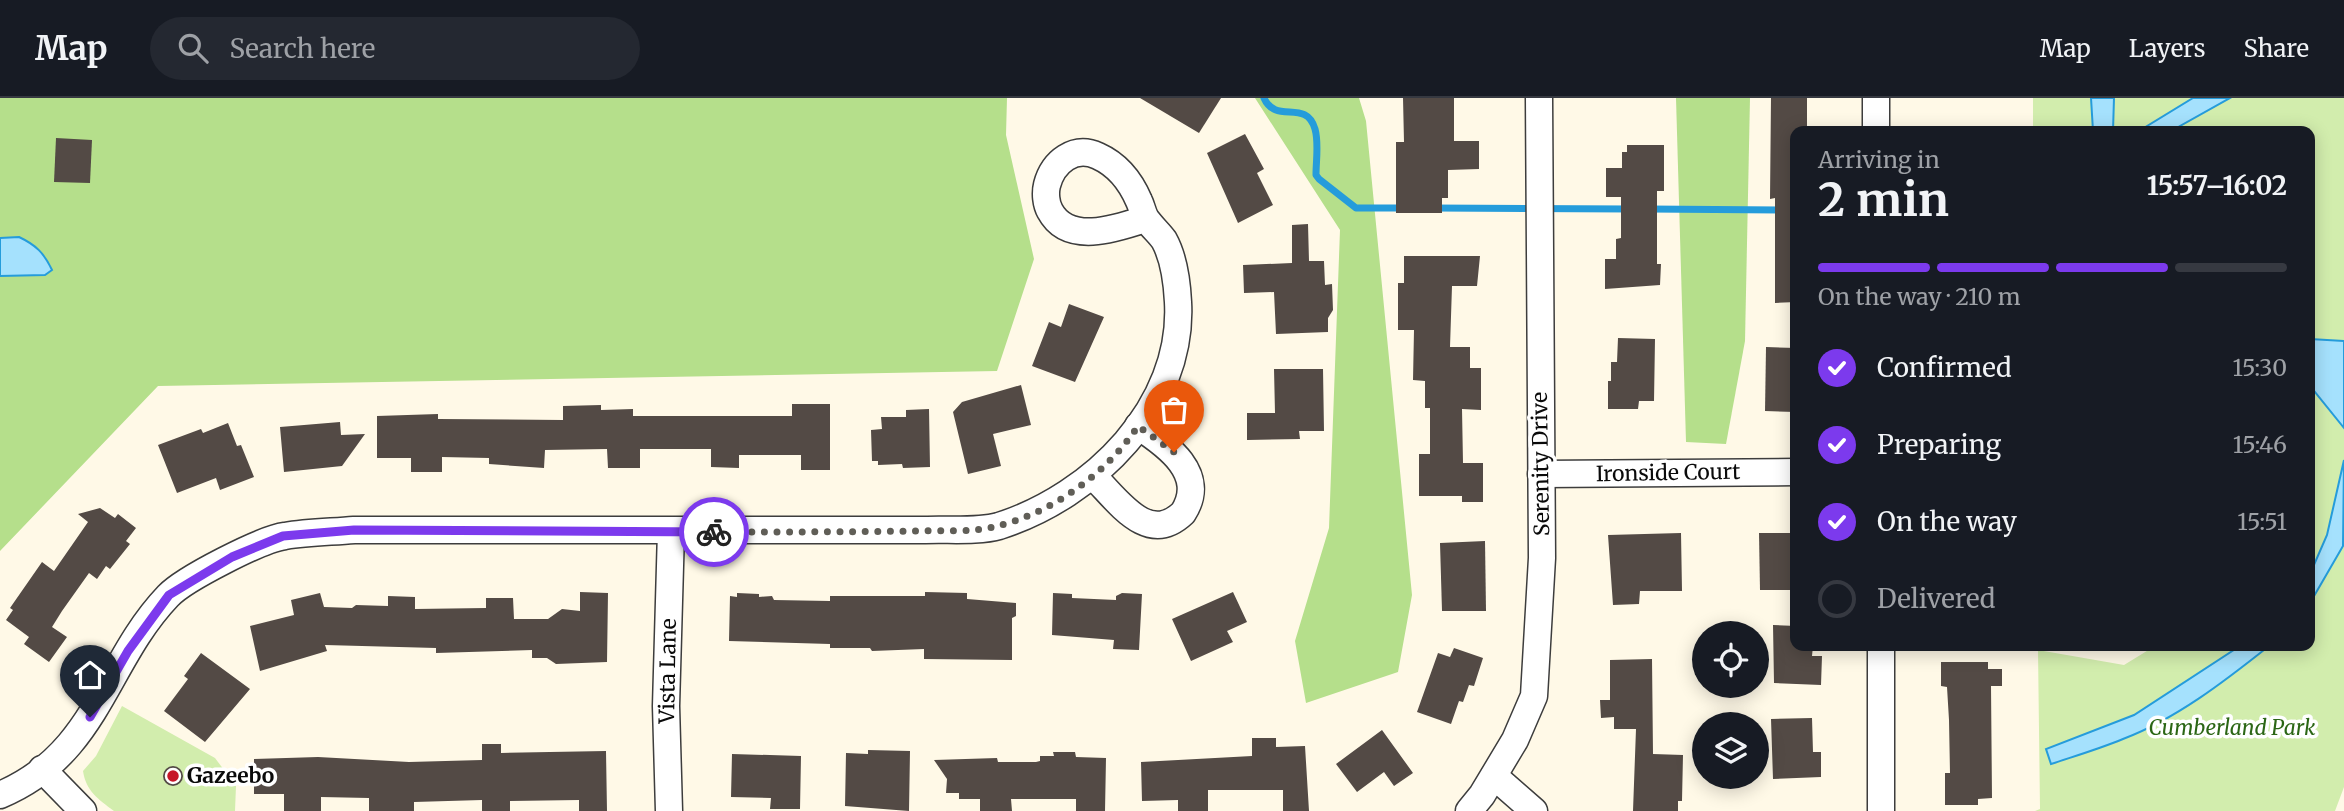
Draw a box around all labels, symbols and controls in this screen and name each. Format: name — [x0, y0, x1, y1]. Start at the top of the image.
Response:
search box — [150, 17, 640, 80]
text: Map — [35, 28, 108, 69]
icon: search — [174, 29, 212, 67]
text: Search here — [230, 32, 375, 65]
text: Map — [2040, 33, 2091, 64]
text: Layers — [2129, 33, 2205, 64]
text: Share — [2243, 33, 2309, 64]
text: Arriving in — [1818, 145, 1940, 174]
text: 15:57–16:02 — [2147, 169, 2287, 202]
text: 2 min — [1818, 171, 1949, 229]
text: On the way · 210 m — [1818, 282, 2021, 311]
icon: check — [1818, 349, 1856, 387]
text: Confirmed — [1877, 351, 2012, 384]
text: 15:30 — [2232, 353, 2287, 382]
pin — [1144, 380, 1204, 452]
icon: bag — [1155, 391, 1193, 429]
street label: Serenity Drive — [1526, 392, 1555, 536]
icon: check — [1818, 426, 1856, 464]
text: Preparing — [1877, 428, 2001, 461]
text: 15:46 — [2233, 430, 2287, 459]
street label: Ironside Court — [1596, 458, 1740, 487]
courier — [679, 497, 749, 567]
icon: check — [1818, 503, 1856, 541]
text: On the way — [1877, 505, 2017, 538]
text: 15:51 — [2237, 507, 2287, 536]
icon: bike — [695, 513, 733, 551]
text: Delivered — [1877, 582, 1996, 615]
street label: Vista Lane — [653, 618, 682, 725]
map controls — [1692, 621, 1769, 789]
button: locate — [1692, 621, 1769, 698]
pin — [60, 645, 120, 717]
icon: home — [71, 656, 109, 694]
button: layers — [1692, 712, 1769, 789]
park label: Cumberland Park — [2149, 714, 2316, 741]
place label: Gazeebo — [187, 762, 274, 789]
marker: Gazeebo — [165, 768, 181, 784]

